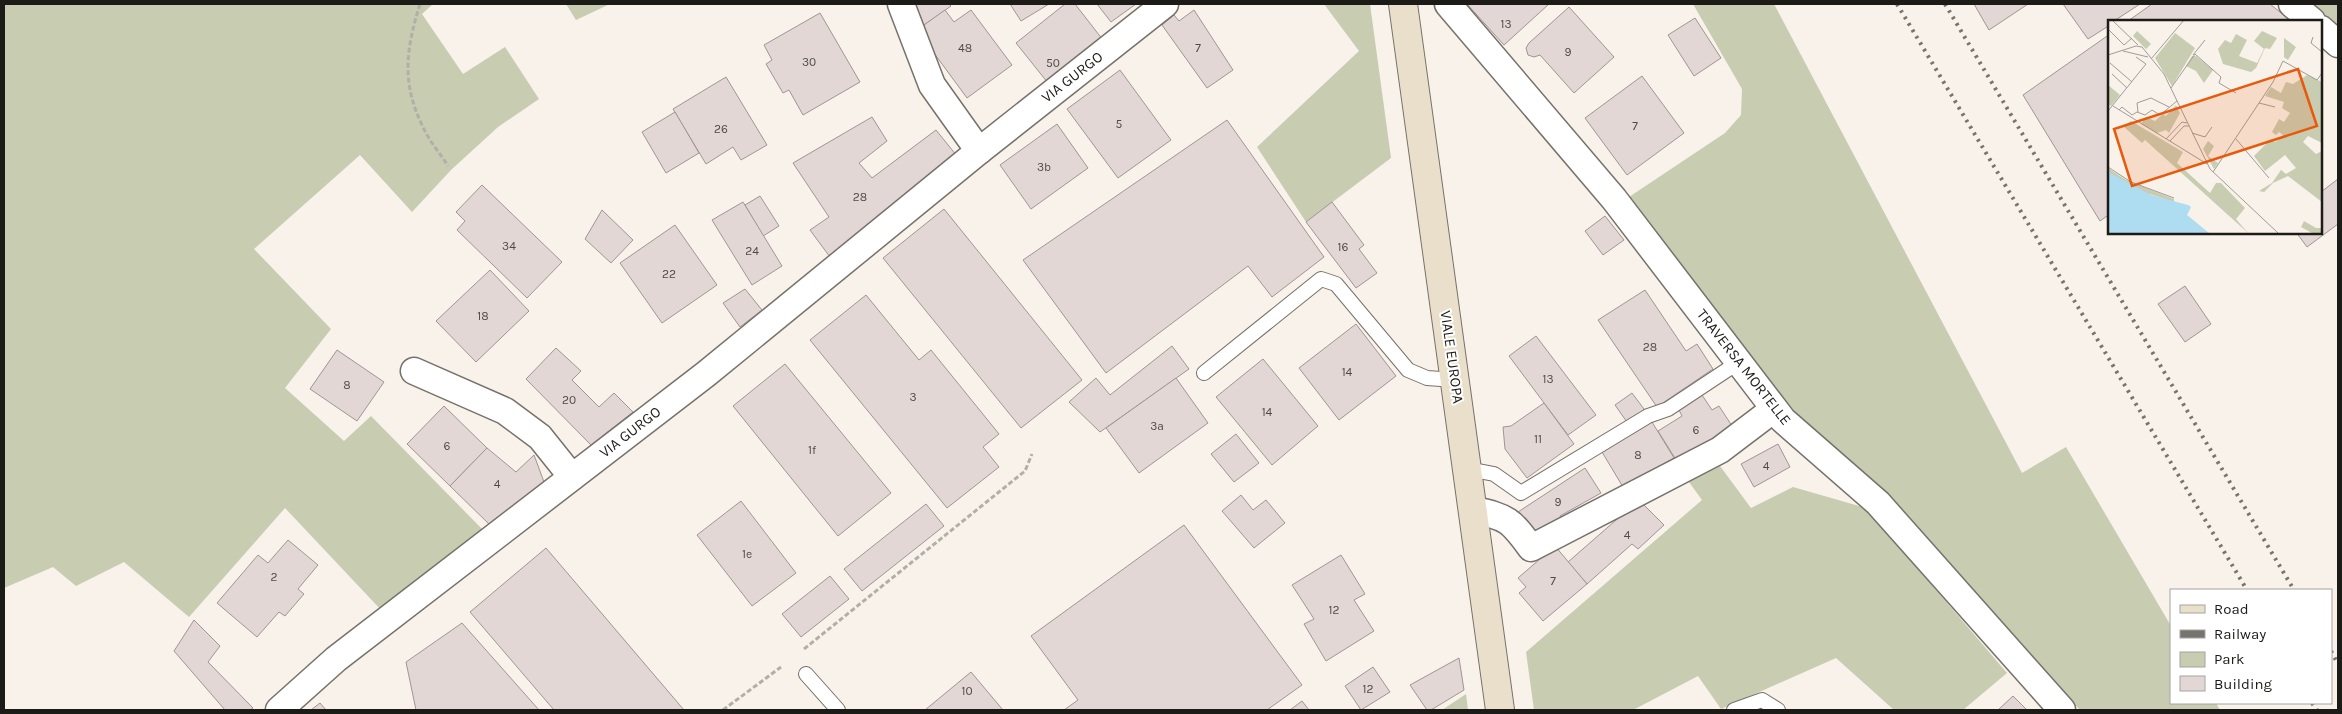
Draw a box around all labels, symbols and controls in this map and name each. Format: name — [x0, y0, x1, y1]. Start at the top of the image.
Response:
house number: 13 — [1500, 17, 1512, 31]
inset map — [2108, 20, 2322, 234]
house number: 48 — [958, 41, 972, 55]
house number: 7 — [1195, 41, 1201, 55]
house number: 9 — [1565, 45, 1572, 59]
street label: VIA GURGO — [1038, 47, 1106, 107]
house number: 30 — [802, 55, 816, 69]
house number: 50 — [1046, 56, 1060, 70]
house number: 5 — [1116, 117, 1123, 131]
house number: 7 — [1632, 119, 1638, 133]
house number: 26 — [714, 122, 728, 136]
house number: 3b — [1037, 160, 1051, 174]
house number: 28 — [853, 190, 867, 204]
house number: 34 — [502, 239, 516, 253]
house number: 16 — [1338, 240, 1349, 254]
house number: 24 — [745, 244, 759, 258]
house number: 22 — [662, 267, 676, 281]
street label: TRAVERSA MORTELLE — [1693, 305, 1795, 429]
house number: 18 — [477, 309, 489, 323]
street label: VIALE EUROPA — [1437, 309, 1467, 405]
house number: 28 — [1643, 340, 1657, 354]
house number: 14 — [1342, 365, 1353, 379]
house number: 13 — [1542, 372, 1554, 386]
house number: 8 — [343, 378, 351, 392]
house number: 3 — [909, 390, 917, 404]
house number: 20 — [562, 393, 576, 407]
street label: VIA GURGO — [596, 402, 664, 462]
house number: 14 — [1262, 405, 1273, 419]
house number: 3a — [1150, 419, 1164, 433]
house number: 6 — [1693, 423, 1700, 437]
house number: 11 — [1534, 432, 1542, 446]
house number: 6 — [444, 439, 451, 453]
house number: 1f — [808, 443, 817, 457]
house number: 8 — [1634, 448, 1642, 462]
house number: 4 — [1763, 459, 1770, 473]
house number: 4 — [494, 477, 501, 491]
house number: 9 — [1555, 495, 1562, 509]
house number: 4 — [1624, 528, 1631, 542]
house number: 1e — [742, 547, 752, 561]
house number: 2 — [271, 570, 278, 584]
house number: 7 — [1550, 574, 1556, 588]
legend — [2170, 589, 2332, 704]
text: Road — [2214, 600, 2249, 618]
house number: 12 — [1329, 603, 1340, 617]
text: Railway — [2214, 625, 2266, 643]
text: Park — [2214, 650, 2244, 668]
text: Building — [2214, 675, 2272, 693]
house number: 12 — [1363, 682, 1374, 696]
house number: 10 — [961, 684, 973, 698]

